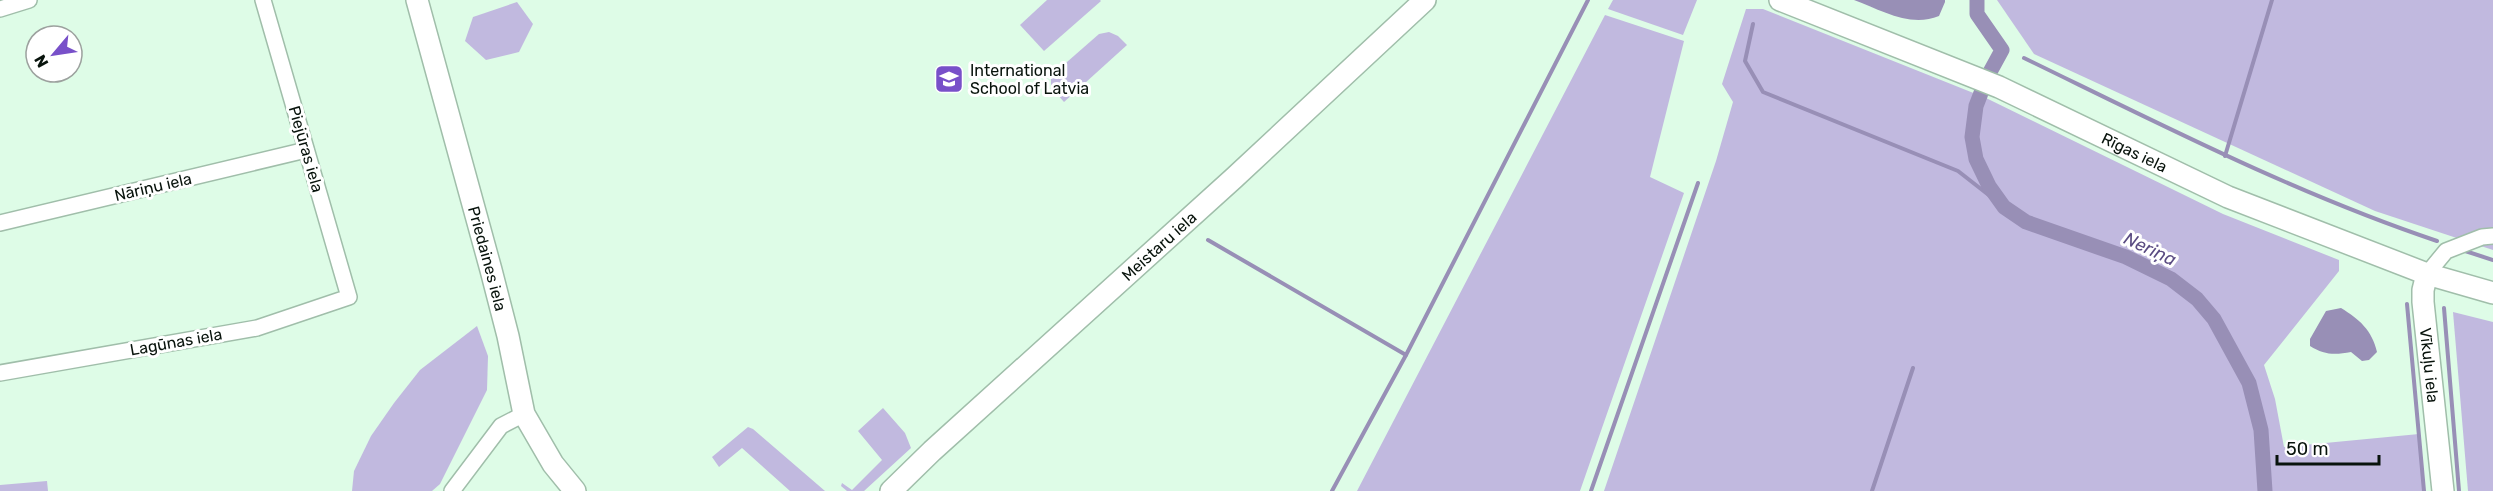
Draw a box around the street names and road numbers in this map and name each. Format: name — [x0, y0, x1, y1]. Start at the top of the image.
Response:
street label: Piejūras iela — [285, 104, 327, 194]
street label: Rīgas iela — [2099, 128, 2170, 176]
street label: Nāriņu iela — [113, 169, 193, 205]
street label: Priedaines iela — [464, 204, 511, 313]
street label: Meistaru iela — [1118, 207, 1200, 285]
street label: Lagūnas iela — [128, 325, 224, 359]
street label: Vīkuļu iela — [2416, 327, 2443, 404]

